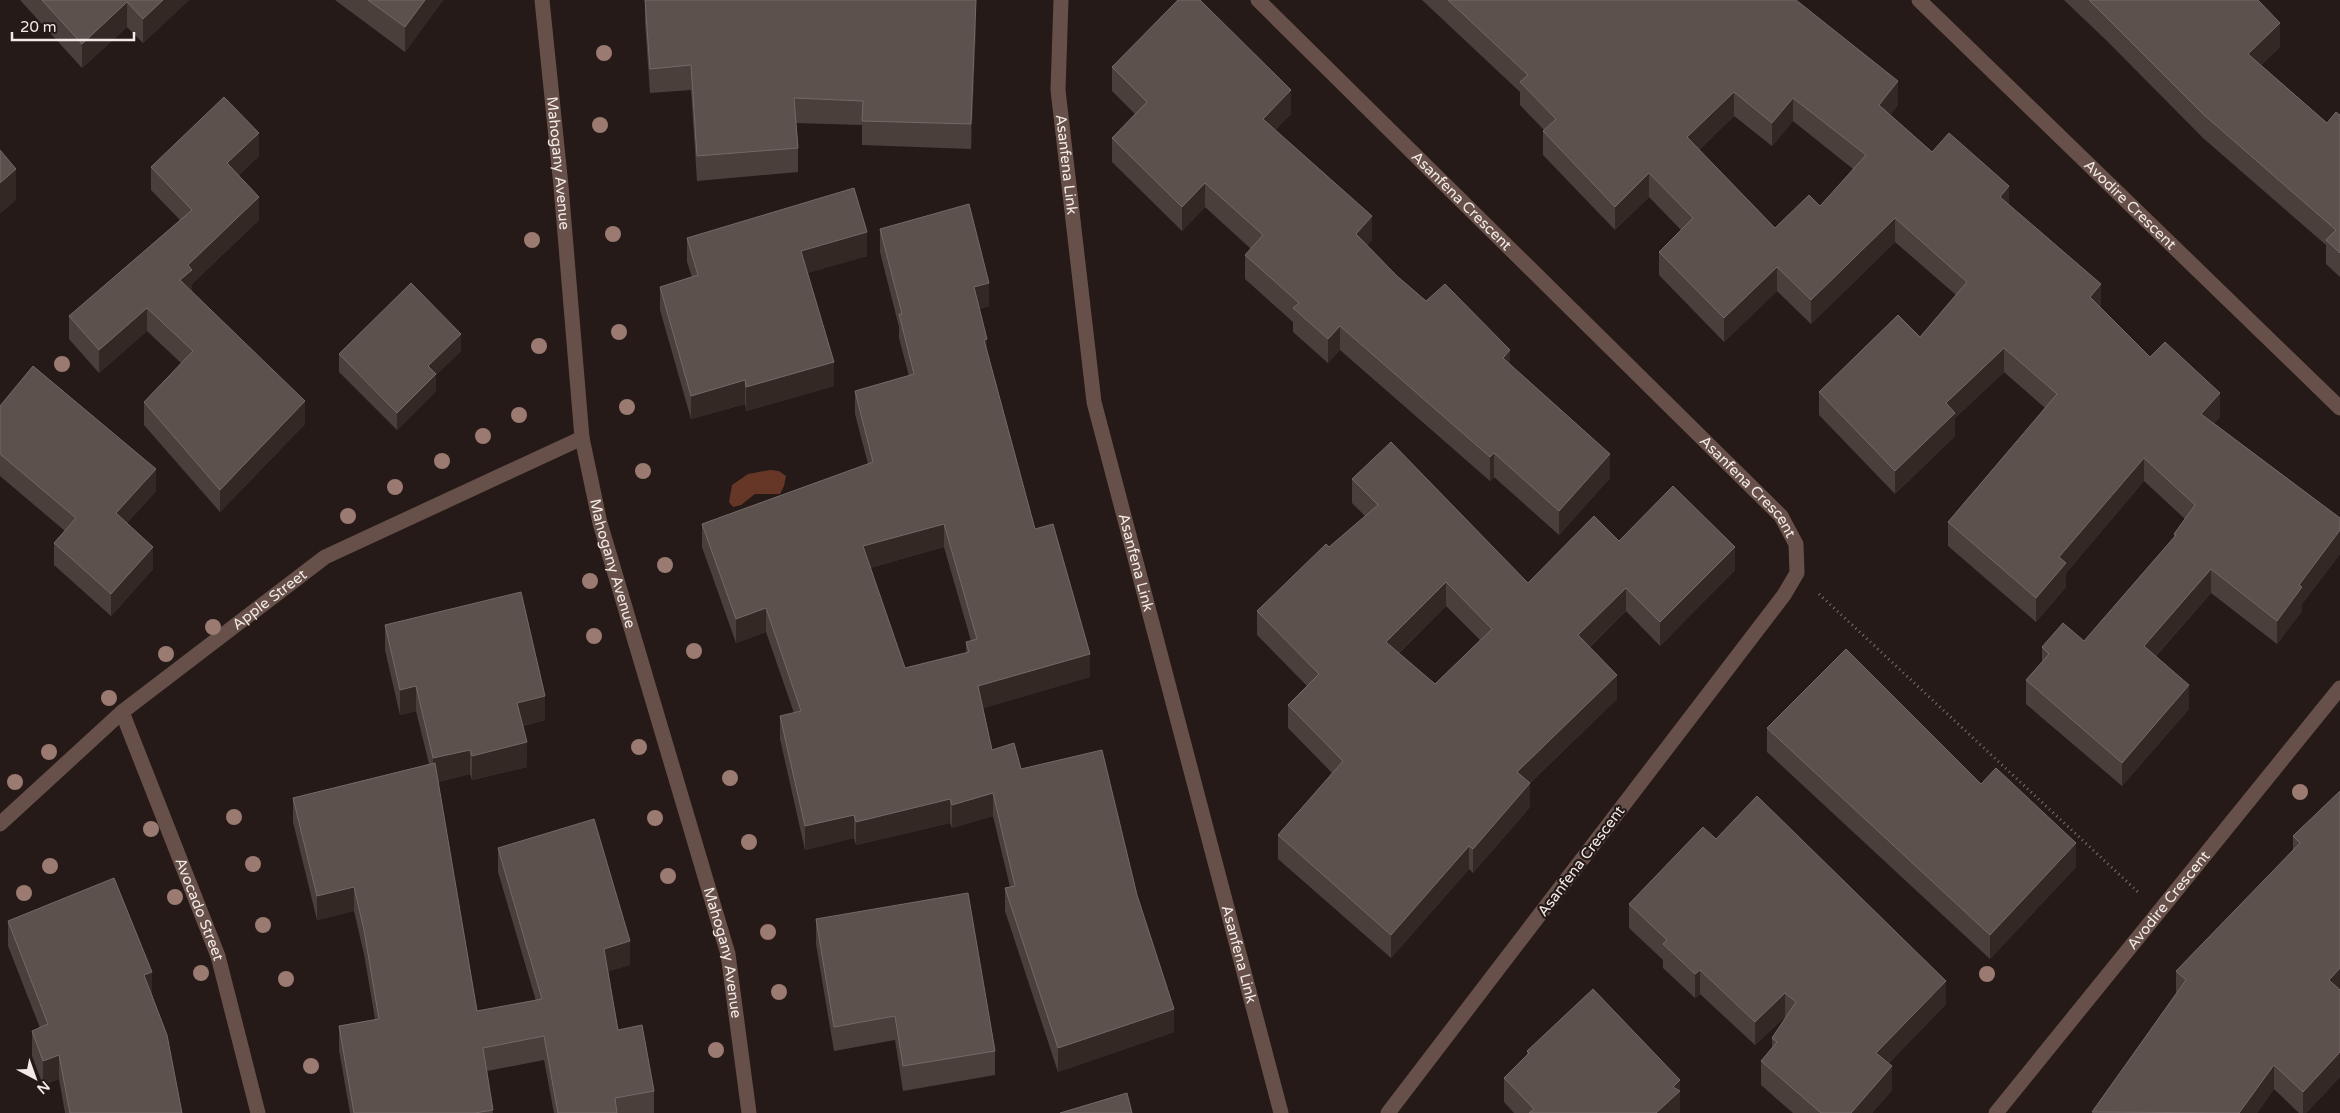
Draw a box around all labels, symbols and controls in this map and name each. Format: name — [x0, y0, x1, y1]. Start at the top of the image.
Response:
scale bar — [12, 10, 135, 42]
text: 20 m — [20, 18, 57, 36]
street label: Mahogany Avenue — [543, 96, 574, 231]
street label: Asanfena Link — [1052, 113, 1081, 216]
street label: Asanfena Crescent — [1408, 147, 1516, 254]
street label: Avodire Crescent — [2080, 156, 2180, 254]
street label: Asanfena Crescent — [1696, 432, 1800, 541]
street label: Mahogany Avenue — [586, 497, 640, 630]
street label: Asanfena Link — [1115, 511, 1158, 613]
street label: Apple Street — [228, 565, 310, 634]
street label: Asanfena Crescent — [1534, 802, 1629, 920]
street label: Avodire Crescent — [2123, 847, 2214, 953]
street label: Avocado Street — [171, 855, 228, 963]
street label: Mahogany Avenue — [700, 885, 745, 1019]
street label: Asanfena Link — [1218, 903, 1261, 1005]
north arrow — [10, 1053, 60, 1103]
text: N — [33, 1077, 53, 1098]

